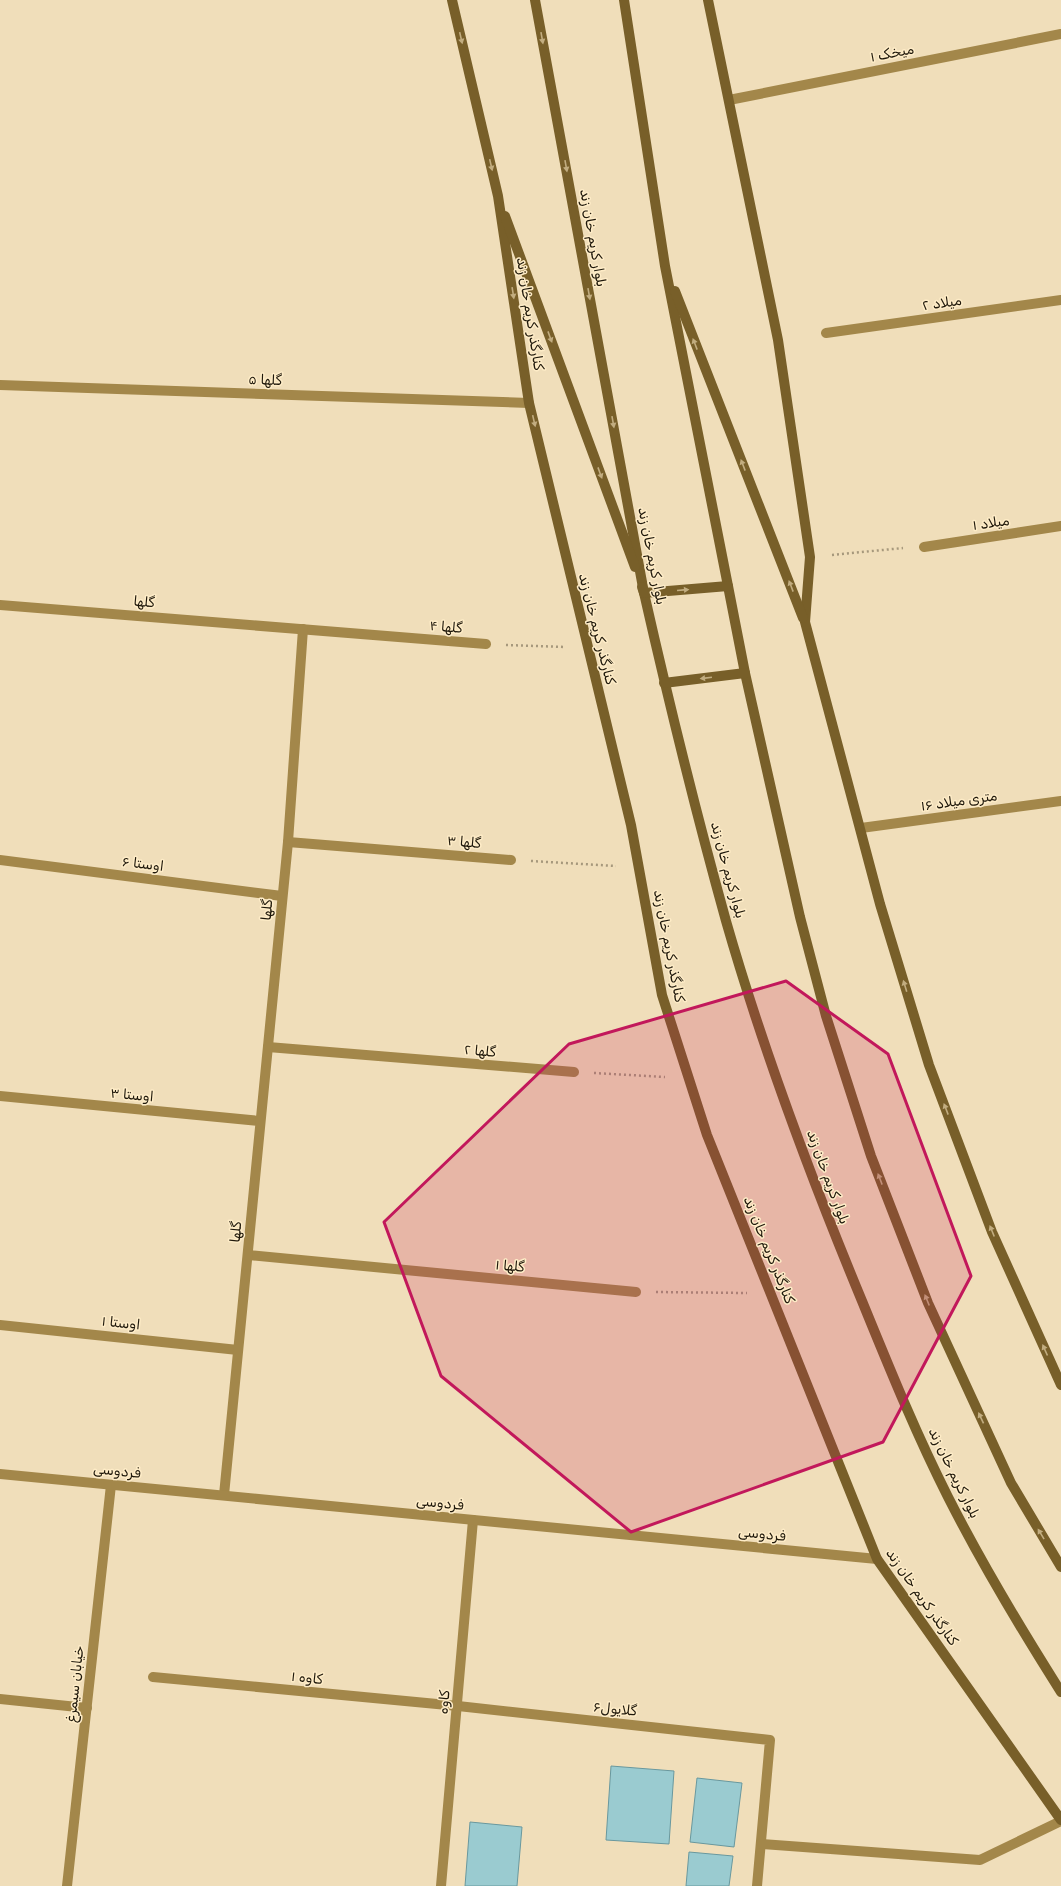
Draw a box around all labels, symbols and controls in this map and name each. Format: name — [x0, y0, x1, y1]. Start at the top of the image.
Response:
one-way arrow — [459, 32, 465, 44]
one-way arrow — [539, 32, 545, 44]
street label: میخک ۱ — [869, 40, 916, 66]
one-way arrow — [488, 158, 494, 171]
one-way arrow — [563, 160, 569, 172]
street label: بلوار کریم خان زند — [576, 188, 610, 288]
street label: کنارگذر کریم خان زند — [513, 256, 547, 372]
one-way arrow — [510, 287, 516, 299]
one-way arrow — [586, 288, 592, 300]
street label: میلاد ۲ — [921, 292, 963, 314]
one-way arrow — [548, 332, 554, 344]
one-way arrow — [692, 337, 698, 349]
street label: گلها ۵ — [248, 371, 283, 389]
one-way arrow — [531, 415, 537, 427]
one-way arrow — [610, 416, 616, 428]
one-way arrow — [740, 459, 746, 470]
one-way arrow — [597, 467, 603, 479]
street label: بلوار کریم خان زند — [634, 506, 670, 606]
street label: میلاد ۱ — [972, 512, 1011, 534]
street label: کنارگذر کریم خان زند — [575, 572, 619, 687]
one-way arrow — [787, 579, 793, 591]
one-way arrow — [677, 587, 689, 593]
street label: گلها — [133, 593, 156, 611]
street label: گلها ۴ — [429, 617, 464, 637]
one-way arrow — [700, 674, 712, 681]
street label: ۱۶ متری میلاد — [920, 787, 999, 815]
street label: بلوار کریم خان زند — [707, 820, 749, 920]
street label: گلها ۳ — [446, 832, 482, 852]
street label: اوستا ۶ — [121, 853, 165, 875]
street label: کنارگذر کریم خان زند — [650, 888, 688, 1004]
street label: گلها — [258, 898, 276, 921]
one-way arrow — [902, 980, 908, 992]
street label: گلها ۲ — [463, 1041, 497, 1061]
street label: اوستا ۳ — [110, 1085, 154, 1105]
one-way arrow — [942, 1103, 948, 1115]
street label: بلوار کریم خان زند — [803, 1128, 853, 1226]
one-way arrow — [877, 1173, 883, 1185]
street label: کنارگذر کریم خان زند — [740, 1194, 799, 1307]
street label: گلها — [227, 1220, 245, 1243]
one-way arrow — [989, 1225, 995, 1236]
street label: گلها ۱ — [495, 1256, 526, 1276]
one-way arrow — [923, 1294, 929, 1306]
street label: اوستا ۱ — [101, 1313, 141, 1333]
one-way arrow — [1042, 1344, 1048, 1355]
one-way arrow — [978, 1413, 984, 1424]
street label: بلوار کریم خان زند — [925, 1425, 983, 1521]
street label: فردوسی — [92, 1460, 142, 1482]
street label: فردوسی — [415, 1492, 465, 1514]
street label: فردوسی — [737, 1523, 787, 1545]
one-way arrow — [1038, 1528, 1045, 1540]
street label: کنارگذر کریم خان زند — [882, 1545, 962, 1649]
street label: خیابان سیمرغ — [63, 1645, 88, 1723]
street label: کاوه ۱ — [290, 1668, 324, 1688]
street label: کاوه — [434, 1689, 454, 1715]
street label: گلایول۶ — [592, 1698, 638, 1720]

